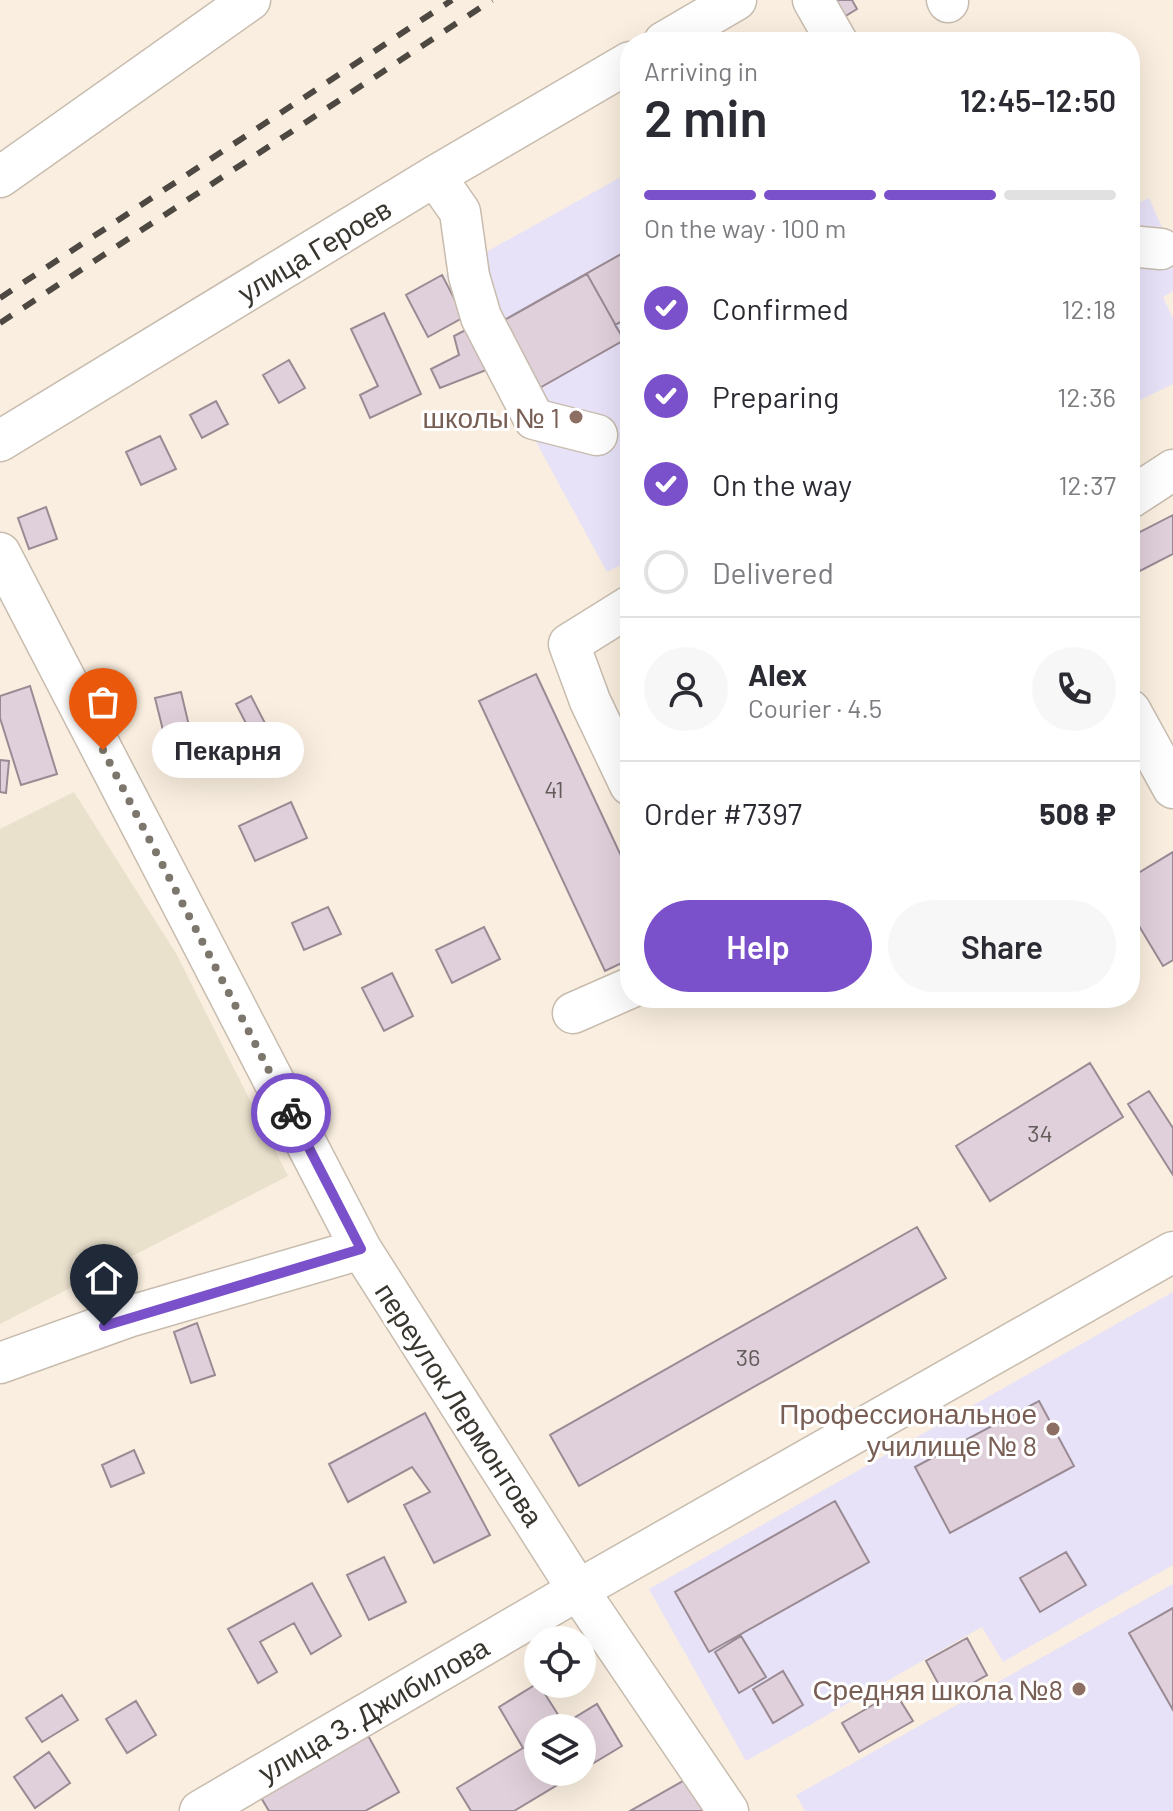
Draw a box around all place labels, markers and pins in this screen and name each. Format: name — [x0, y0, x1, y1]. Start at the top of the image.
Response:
place label: школы № 1 — [423, 400, 560, 434]
marker: школы № 1 — [567, 408, 585, 426]
pin — [69, 668, 137, 750]
callout: Пекарня — [151, 722, 303, 778]
pin — [70, 1244, 138, 1326]
place label: Профессиональное училище № 8 — [779, 1396, 1037, 1462]
marker: Профессиональное училище № 8 — [1044, 1420, 1062, 1438]
place label: Средняя школа №8 — [812, 1672, 1063, 1706]
marker: Средняя школа №8 — [1070, 1680, 1088, 1698]

